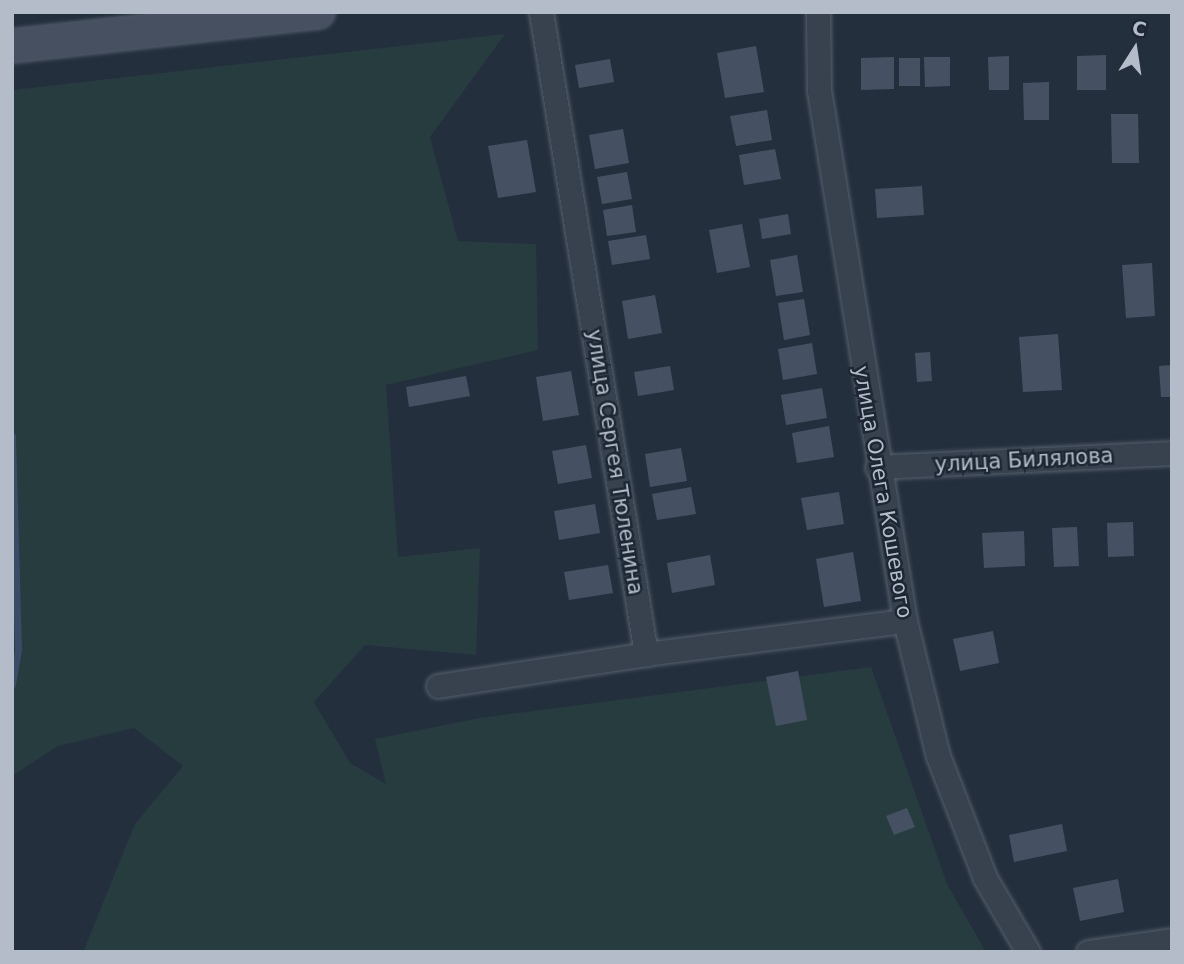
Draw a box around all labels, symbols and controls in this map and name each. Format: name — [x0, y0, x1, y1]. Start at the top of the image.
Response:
north arrow — [1100, 14, 1170, 84]
text: С — [1130, 16, 1148, 41]
street label: улица Сергея Тюленина — [582, 328, 648, 596]
street label: улица Олега Кошевого — [848, 364, 918, 620]
street label: улица Билялова — [934, 443, 1114, 477]

